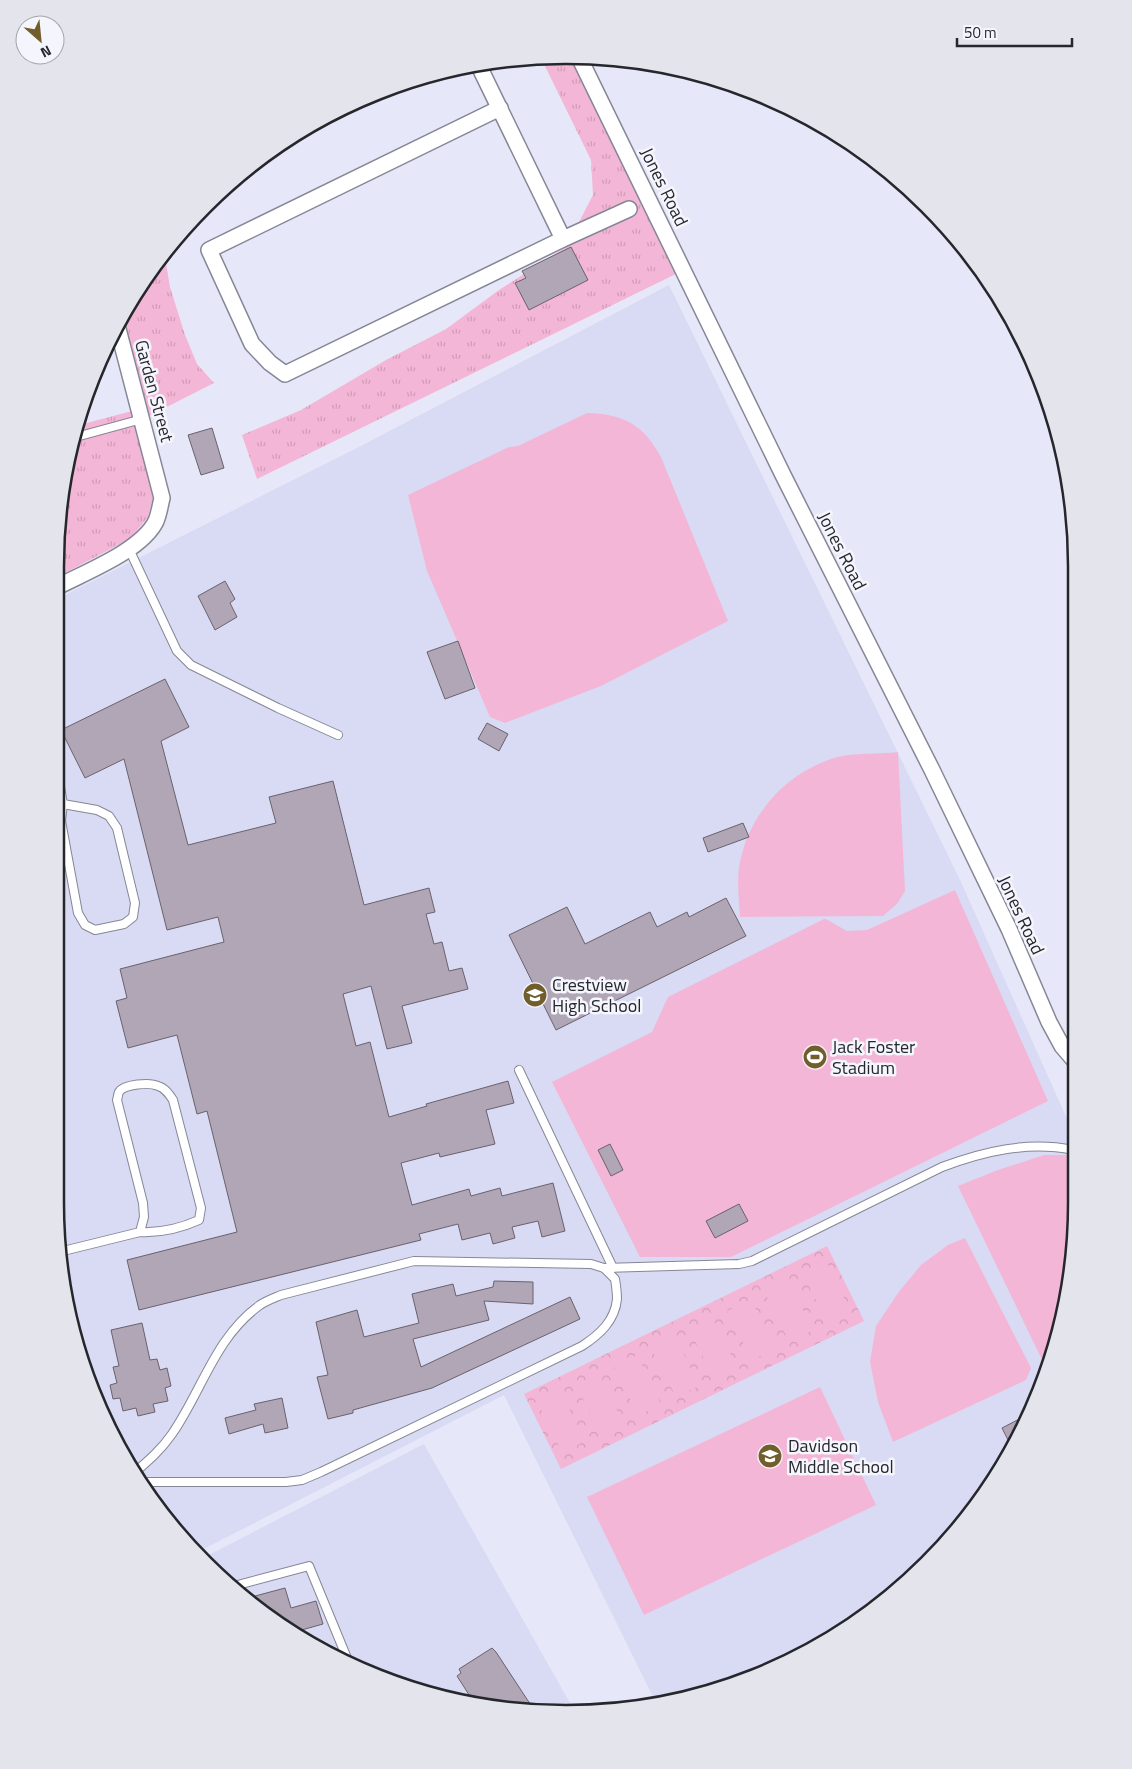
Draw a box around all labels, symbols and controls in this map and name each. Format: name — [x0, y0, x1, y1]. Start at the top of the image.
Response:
north arrow — [15, 15, 65, 65]
scale bar — [957, 15, 1072, 47]
text: 50 m — [964, 21, 997, 44]
text: N — [37, 40, 55, 64]
street label: Jones Road — [634, 143, 695, 231]
street label: Garden Street — [128, 337, 181, 446]
street label: Jones Road — [811, 507, 874, 595]
street label: Jones Road — [991, 871, 1052, 959]
place label: Crestview High School — [552, 971, 641, 1019]
school or university icon: Crestview High School — [522, 982, 548, 1008]
place label: Jack Foster Stadium — [832, 1033, 915, 1081]
sports icon: Jack Foster Stadium — [802, 1044, 828, 1070]
place label: Davidson Middle School — [788, 1432, 894, 1480]
school or university icon: Davidson Middle School — [757, 1443, 783, 1469]

